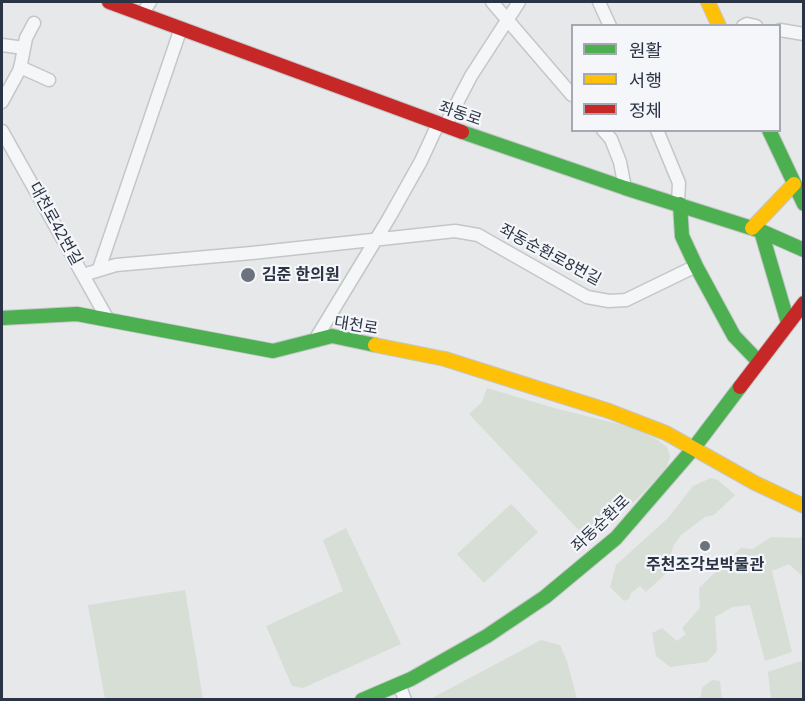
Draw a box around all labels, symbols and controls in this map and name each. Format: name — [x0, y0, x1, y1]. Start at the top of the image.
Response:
legend — [571, 24, 781, 132]
text: 원활 — [629, 38, 662, 62]
text: 서행 — [629, 68, 662, 92]
street label: 좌동로 — [436, 98, 484, 130]
text: 정체 — [629, 98, 662, 122]
street label: 대천로42번길 — [24, 179, 86, 269]
street label: 좌동순환로8번길 — [496, 220, 604, 290]
place label: 김준 한의원 — [262, 265, 340, 285]
marker: 김준 한의원 — [239, 266, 257, 284]
street label: 대천로 — [333, 313, 379, 339]
street label: 좌동순환로 — [568, 492, 634, 556]
marker: 주천조각보박물관 — [698, 539, 712, 553]
place label: 주천조각보박물관 — [646, 555, 764, 575]

